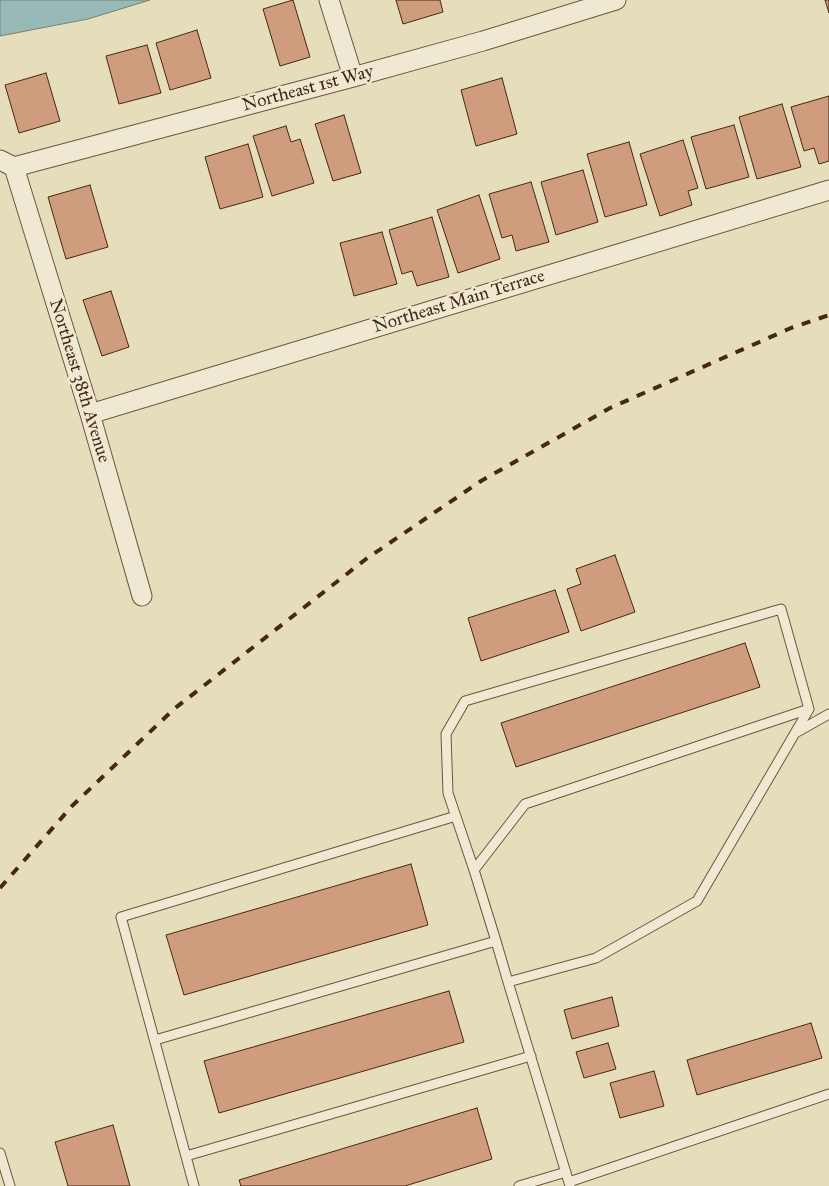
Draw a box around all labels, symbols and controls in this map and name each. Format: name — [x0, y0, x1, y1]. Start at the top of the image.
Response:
street label: Northeast 1st Way — [240, 61, 376, 117]
street label: Northeast Main Terrace — [371, 266, 547, 338]
street label: Northeast 38th Avenue — [44, 296, 114, 466]

